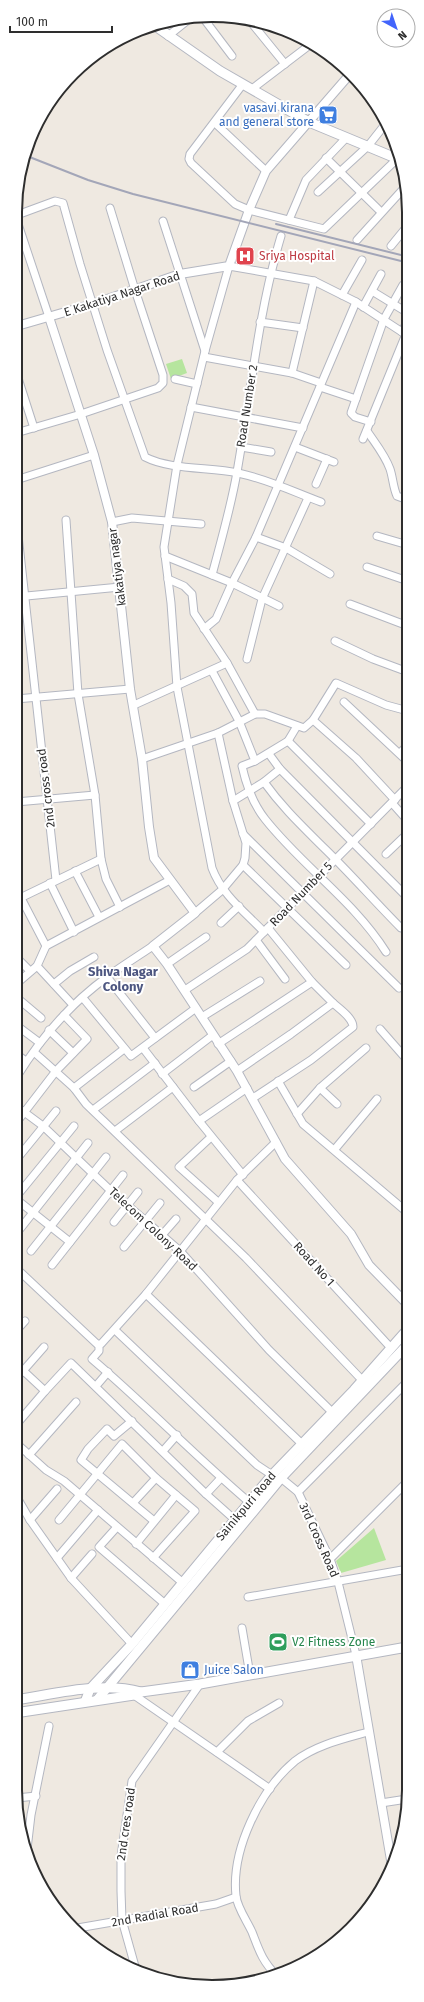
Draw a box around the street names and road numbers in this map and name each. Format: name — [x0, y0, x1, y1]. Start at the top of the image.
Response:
street label: E Kakatiya Nagar Road — [62, 269, 182, 319]
street label: Road Number 2 — [234, 363, 260, 448]
street label: kakatiya nagar — [105, 527, 129, 607]
street label: 2nd cross road — [34, 748, 58, 828]
street label: Road Number 5 — [267, 859, 335, 929]
street label: Telecom Colony Road — [106, 1184, 200, 1274]
street label: Road No 1 — [291, 1239, 337, 1289]
street label: Sainikpuri Road — [213, 1469, 279, 1543]
street label: 3rd Cross Road — [296, 1500, 342, 1580]
street label: 2nd cres road — [114, 1787, 138, 1861]
street label: 2nd Radial Road — [110, 1900, 200, 1930]

